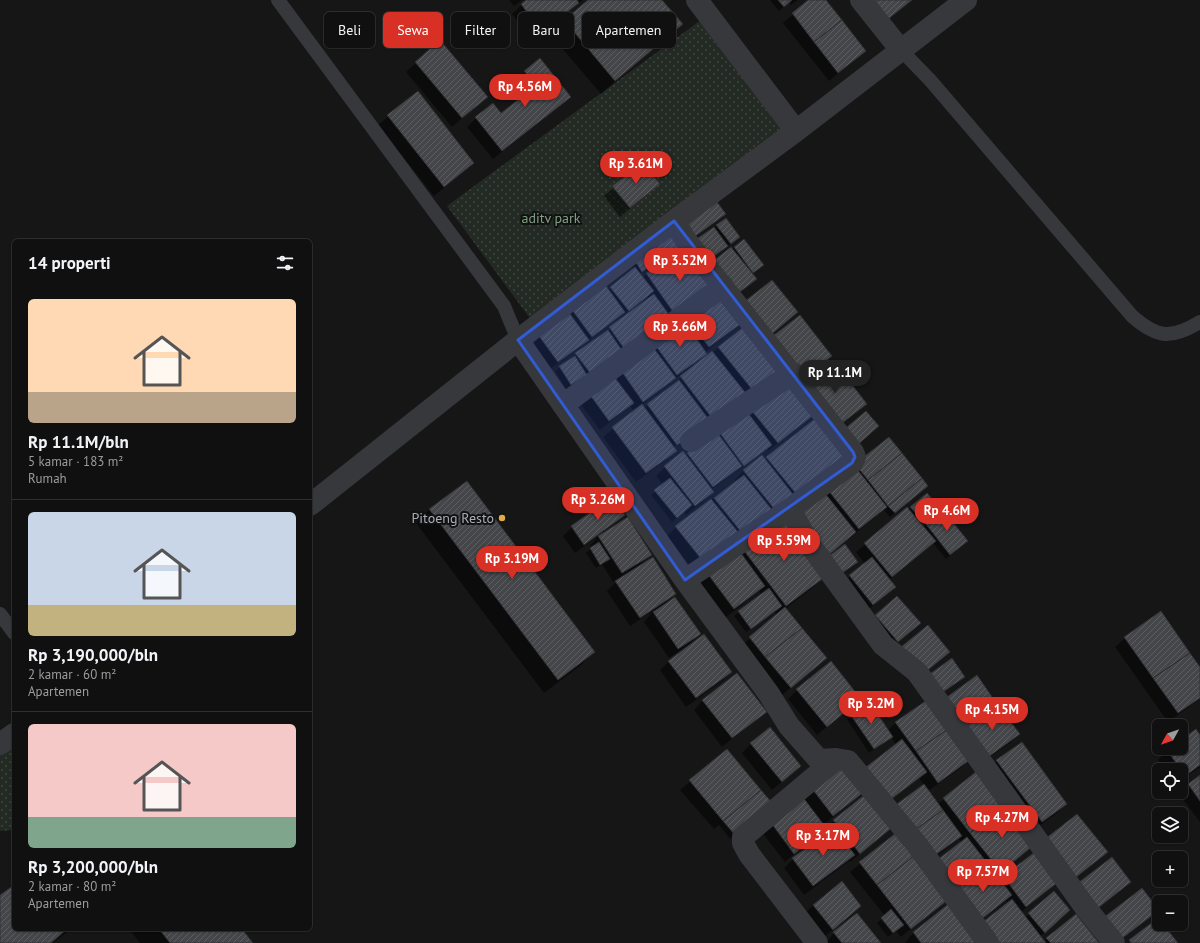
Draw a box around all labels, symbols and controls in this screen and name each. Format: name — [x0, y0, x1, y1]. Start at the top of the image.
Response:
chip: Beli — [324, 12, 375, 48]
chip: Sewa — [383, 12, 443, 48]
chip: Filter — [451, 12, 510, 48]
chip: Baru — [518, 12, 574, 48]
chip: Apartemen — [582, 12, 676, 48]
pin: Rp 4.56M — [484, 74, 566, 108]
text: Rp 4.56M — [498, 78, 552, 95]
pin: Rp 3.61M — [595, 151, 677, 185]
text: Rp 3.61M — [609, 155, 663, 172]
park label: aditv park — [522, 209, 581, 227]
pin: Rp 3.52M — [639, 248, 721, 282]
text: 14 properti — [28, 252, 111, 274]
icon: filters — [274, 252, 296, 274]
text: Rp 3.52M — [653, 252, 707, 269]
pin: Rp 3.66M — [639, 314, 721, 348]
text: Rp 3.66M — [653, 318, 707, 335]
icon: home — [126, 325, 198, 397]
pin: Rp 11.1M — [794, 360, 876, 394]
text: Rp 11.1M — [808, 364, 862, 381]
text: Rp 11.1M/bln — [28, 431, 129, 453]
text: 5 kamar · 183 m² — [28, 453, 123, 470]
text: Rumah — [28, 470, 67, 487]
pin: Rp 3.26M — [557, 487, 639, 521]
text: Rp 3.26M — [571, 491, 625, 508]
pin: Rp 4.6M — [910, 498, 984, 532]
text: Rp 4.6M — [924, 502, 970, 519]
place label: Pitoeng Resto — [412, 509, 494, 527]
marker: Pitoeng Resto — [497, 513, 507, 523]
pin: Rp 5.59M — [743, 528, 825, 562]
text: Rp 5.59M — [757, 532, 811, 549]
icon: home — [126, 538, 198, 610]
pin: Rp 3.19M — [471, 546, 553, 580]
text: Rp 3.19M — [485, 550, 539, 567]
text: Rp 3,190,000/bln — [28, 644, 158, 666]
text: 2 kamar · 60 m² — [28, 666, 116, 683]
text: Apartemen — [28, 683, 89, 700]
pin: Rp 3.2M — [834, 691, 908, 725]
text: Rp 3.2M — [848, 695, 894, 712]
pin: Rp 4.15M — [951, 697, 1033, 731]
text: Rp 4.15M — [965, 701, 1019, 718]
north arrow — [1152, 719, 1188, 755]
map controls — [1152, 719, 1188, 931]
icon: home — [126, 750, 198, 822]
button: locate — [1152, 763, 1188, 799]
pin: Rp 4.27M — [961, 805, 1043, 839]
button: layers — [1152, 807, 1188, 843]
text: Rp 4.27M — [975, 809, 1029, 826]
pin: Rp 3.17M — [782, 823, 864, 857]
text: Rp 3.17M — [796, 827, 850, 844]
button: + — [1152, 851, 1188, 887]
text: Rp 3,200,000/bln — [28, 856, 158, 878]
pin: Rp 7.57M — [942, 859, 1024, 893]
text: Rp 7.57M — [957, 863, 1009, 880]
text: 2 kamar · 80 m² — [28, 878, 116, 895]
text: Apartemen — [28, 895, 89, 912]
button: − — [1152, 895, 1188, 931]

